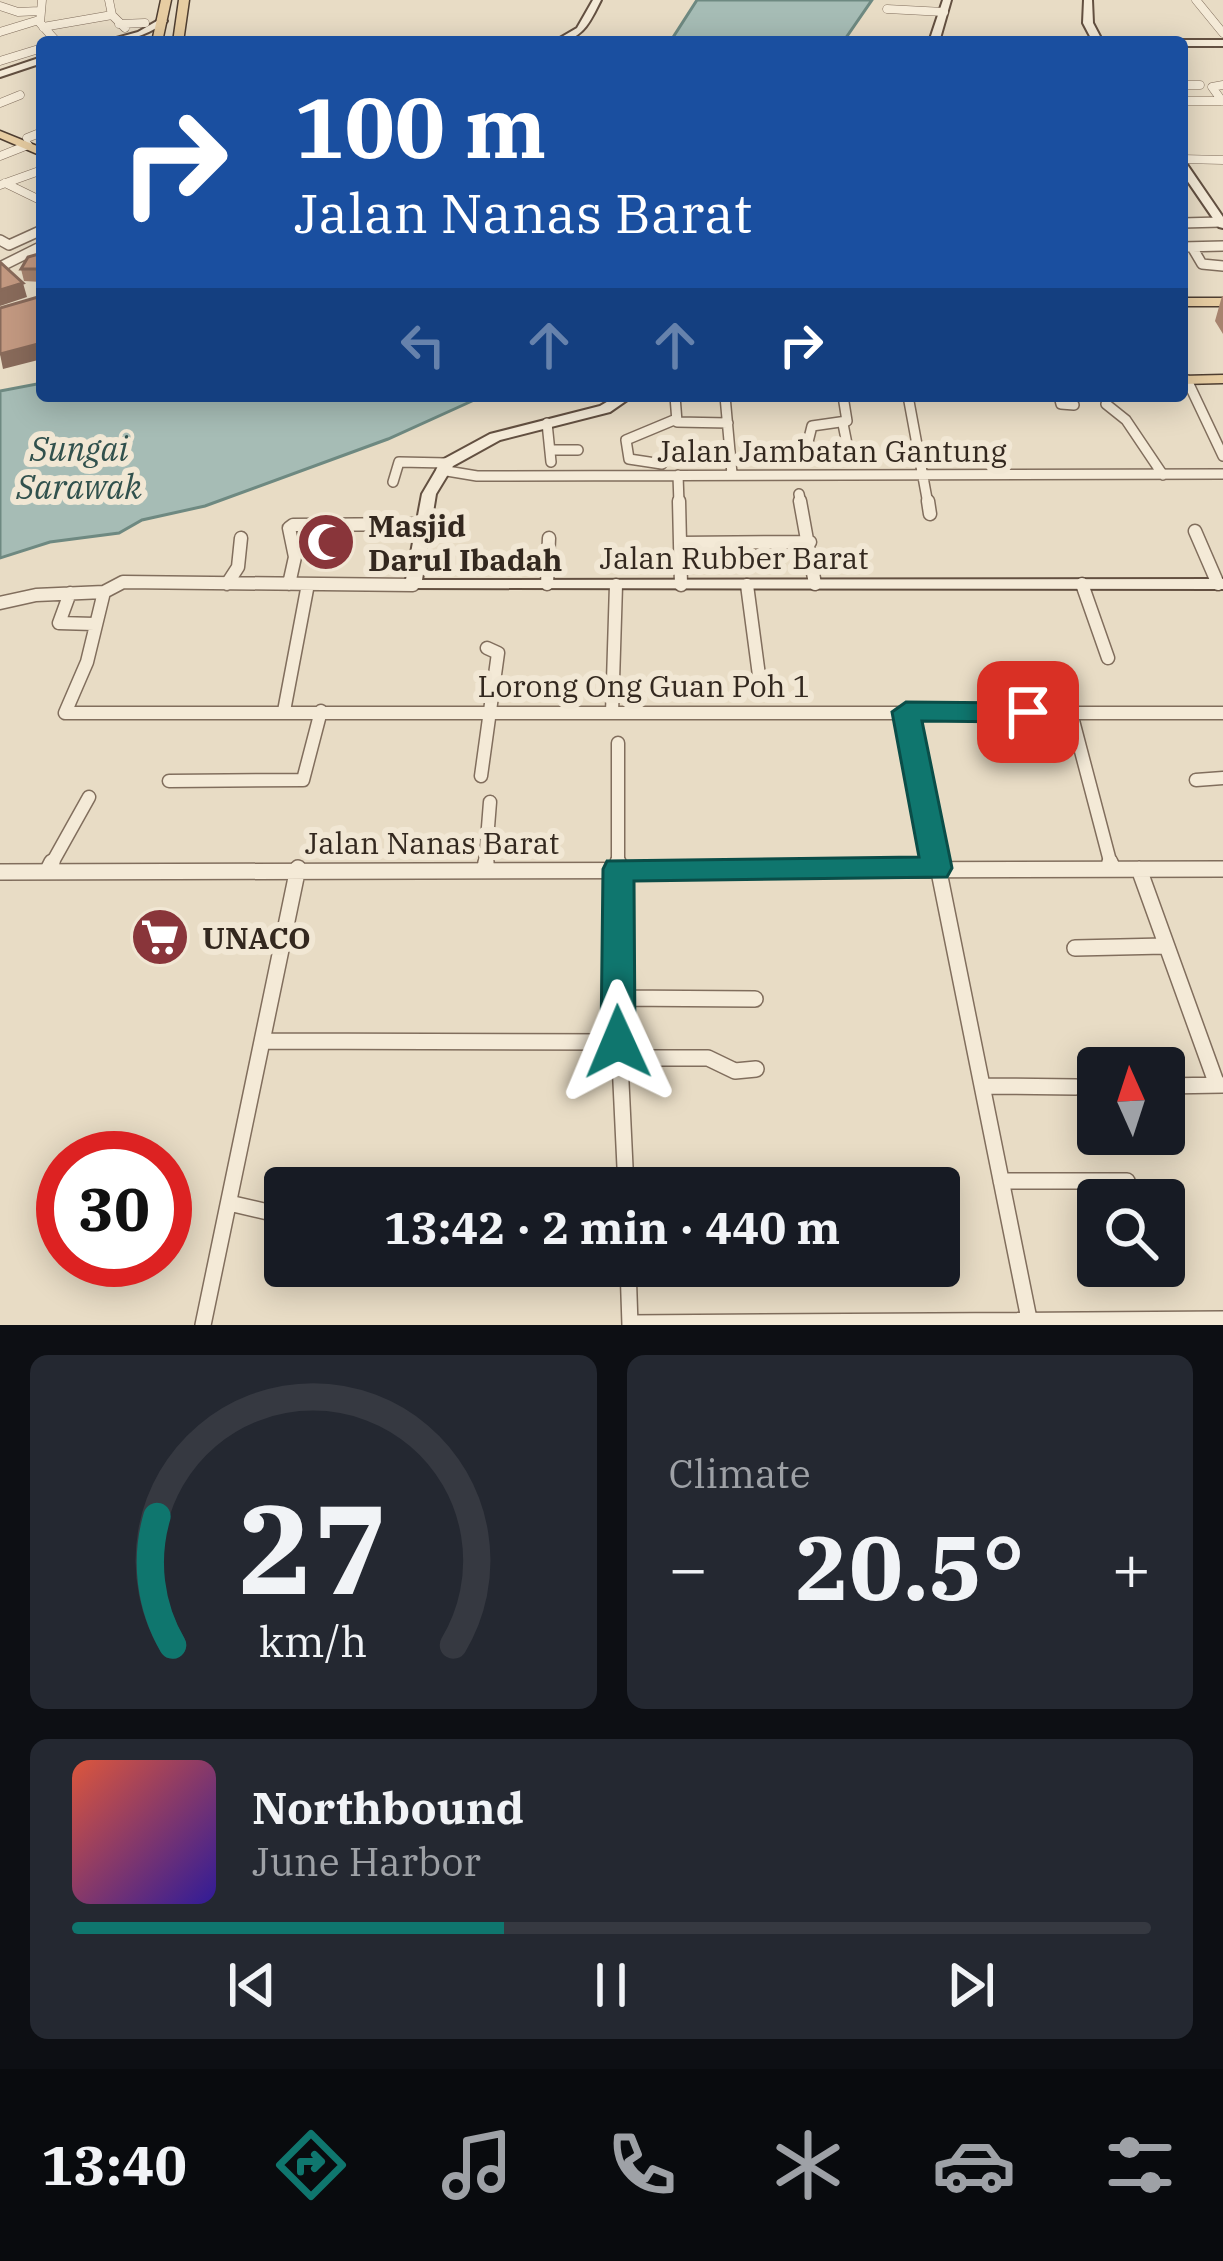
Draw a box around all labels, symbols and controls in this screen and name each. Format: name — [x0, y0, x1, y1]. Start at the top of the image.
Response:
text: 100 m — [294, 72, 546, 181]
icon: right — [96, 84, 252, 240]
text: Jalan Nanas Barat — [294, 178, 752, 248]
icon: left — [390, 312, 456, 378]
icon: ahead — [516, 312, 582, 378]
icon: ahead — [642, 312, 708, 378]
icon: right — [768, 312, 834, 378]
water label: Sungai Sarawak — [15, 427, 142, 508]
street label: Jalan Jambatan Gantung — [657, 431, 1007, 470]
place label: Masjid Darul Ibadah — [368, 506, 562, 579]
mosque icon: Masjid Darul Ibadah — [295, 511, 357, 573]
street label: Jalan Rubber Barat — [600, 538, 868, 577]
pin — [977, 661, 1079, 763]
street label: Lorong Ong Guan Poh 1 — [478, 666, 810, 705]
icon: arrive — [995, 679, 1061, 745]
street label: Jalan Nanas Barat — [305, 823, 559, 862]
supermarket icon: UNACO — [129, 906, 191, 968]
place label: UNACO — [202, 918, 311, 957]
position arrow — [555, 979, 681, 1105]
north arrow — [1077, 1047, 1185, 1155]
map controls — [1077, 1047, 1185, 1287]
speed limit sign: 30 — [36, 1131, 192, 1287]
button: search — [1077, 1179, 1185, 1287]
text: 13:42 · 2 min · 440 m — [384, 1198, 840, 1256]
text: Climate — [669, 1448, 811, 1499]
text: 27 — [238, 1466, 388, 1628]
text: 20.5° — [795, 1508, 1025, 1625]
text: − — [669, 1524, 708, 1610]
text: + — [1111, 1524, 1151, 1610]
text: km/h — [259, 1613, 367, 1669]
text: Northbound — [252, 1778, 524, 1836]
text: June Harbor — [252, 1836, 481, 1887]
icon: previous — [219, 1952, 285, 2018]
icon: pause — [578, 1952, 644, 2018]
icon: next — [938, 1952, 1004, 2018]
icon: directions — [269, 2123, 353, 2207]
icon: music — [435, 2123, 519, 2207]
icon: phone — [600, 2123, 684, 2207]
icon: climate — [766, 2123, 850, 2207]
icon: car — [932, 2123, 1016, 2207]
icon: filters — [1098, 2123, 1182, 2207]
text: 13:40 — [41, 2130, 187, 2200]

